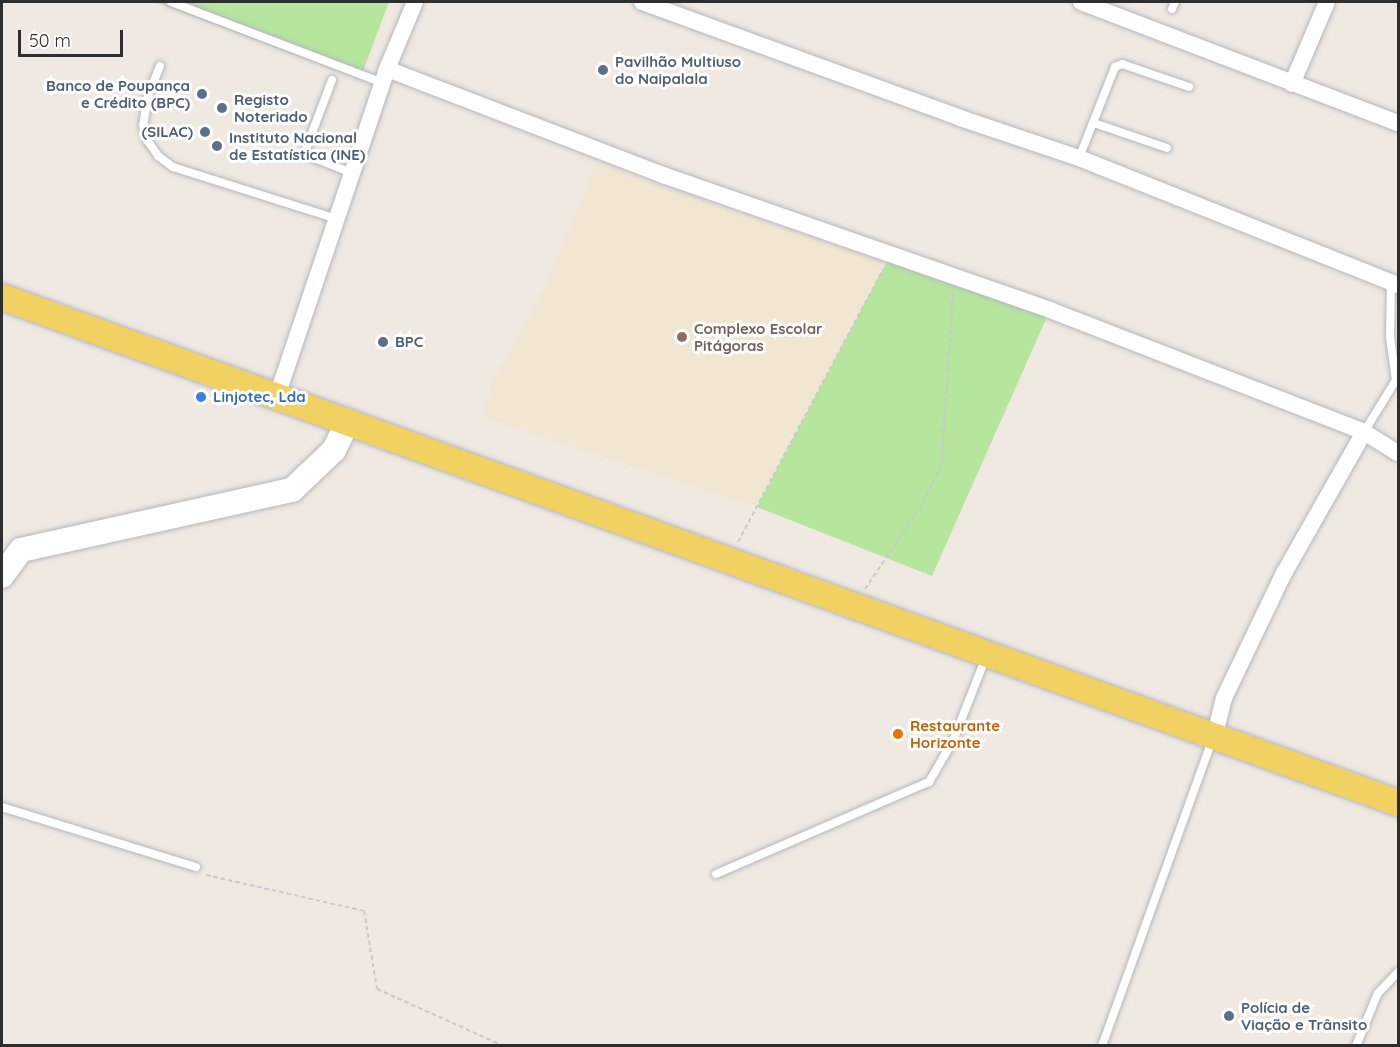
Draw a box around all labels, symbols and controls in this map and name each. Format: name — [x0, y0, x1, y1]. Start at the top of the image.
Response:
scale bar — [21, 18, 126, 56]
text: 50 m — [29, 29, 71, 52]
place label: Pavilhão Multiuso do Naipalala — [615, 52, 741, 87]
marker: Pavilhão Multiuso do Naipalala — [596, 63, 610, 77]
place label: Banco de Poupança e Crédito (BPC) — [46, 76, 190, 111]
marker: Banco de Poupança e Crédito (BPC) — [195, 87, 209, 101]
place label: Registo Noteriado — [234, 90, 308, 125]
marker: Registo Noteriado — [215, 101, 229, 115]
place label: (SILAC) — [142, 123, 193, 141]
marker: (SILAC) — [198, 125, 212, 139]
place label: Instituto Nacional de Estatística (INE) — [229, 128, 365, 163]
marker: Instituto Nacional de Estatística (INE) — [210, 139, 224, 153]
place label: Complexo Escolar Pitágoras — [694, 319, 823, 354]
marker: Complexo Escolar Pitágoras — [675, 330, 689, 344]
place label: BPC — [395, 333, 423, 351]
marker: BPC — [376, 335, 390, 349]
place label: Linjotec, Lda — [213, 388, 306, 406]
marker: Linjotec, Lda — [194, 390, 208, 404]
place label: Restaurante Horizonte — [910, 716, 1000, 751]
marker: Restaurante Horizonte — [891, 727, 905, 741]
place label: Polícia de Viação e Trânsito — [1241, 998, 1367, 1033]
marker: Polícia de Viação e Trânsito — [1222, 1009, 1236, 1023]

